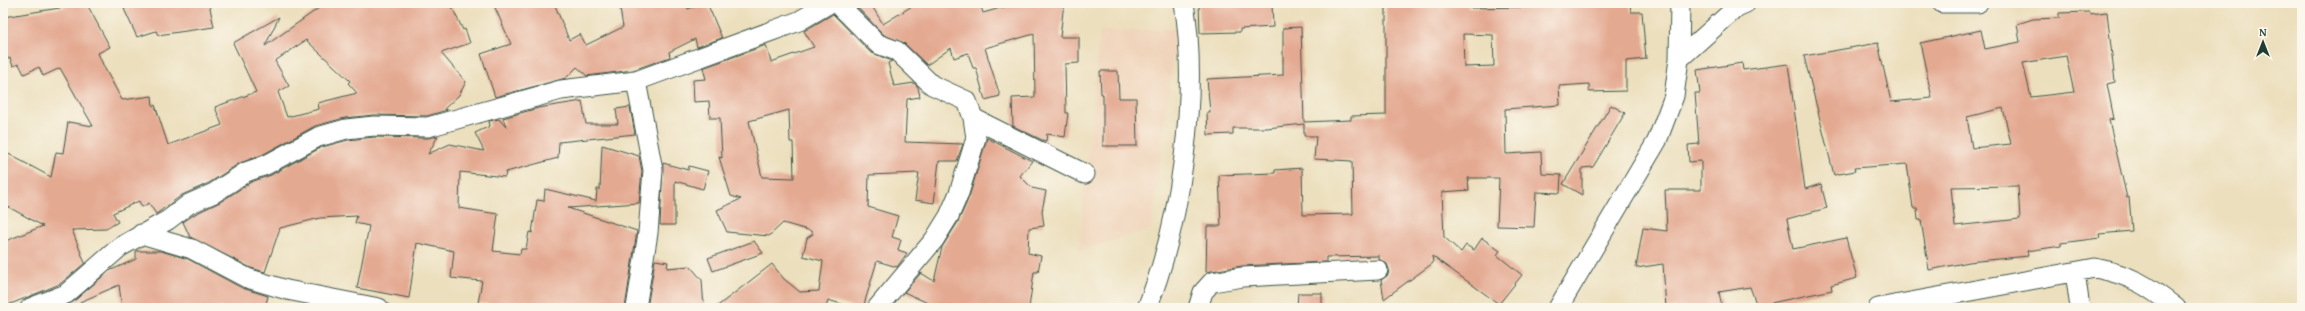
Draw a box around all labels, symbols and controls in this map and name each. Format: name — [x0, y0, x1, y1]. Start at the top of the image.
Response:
north arrow — [2243, 22, 2283, 62]
text: N — [2259, 24, 2267, 40]

